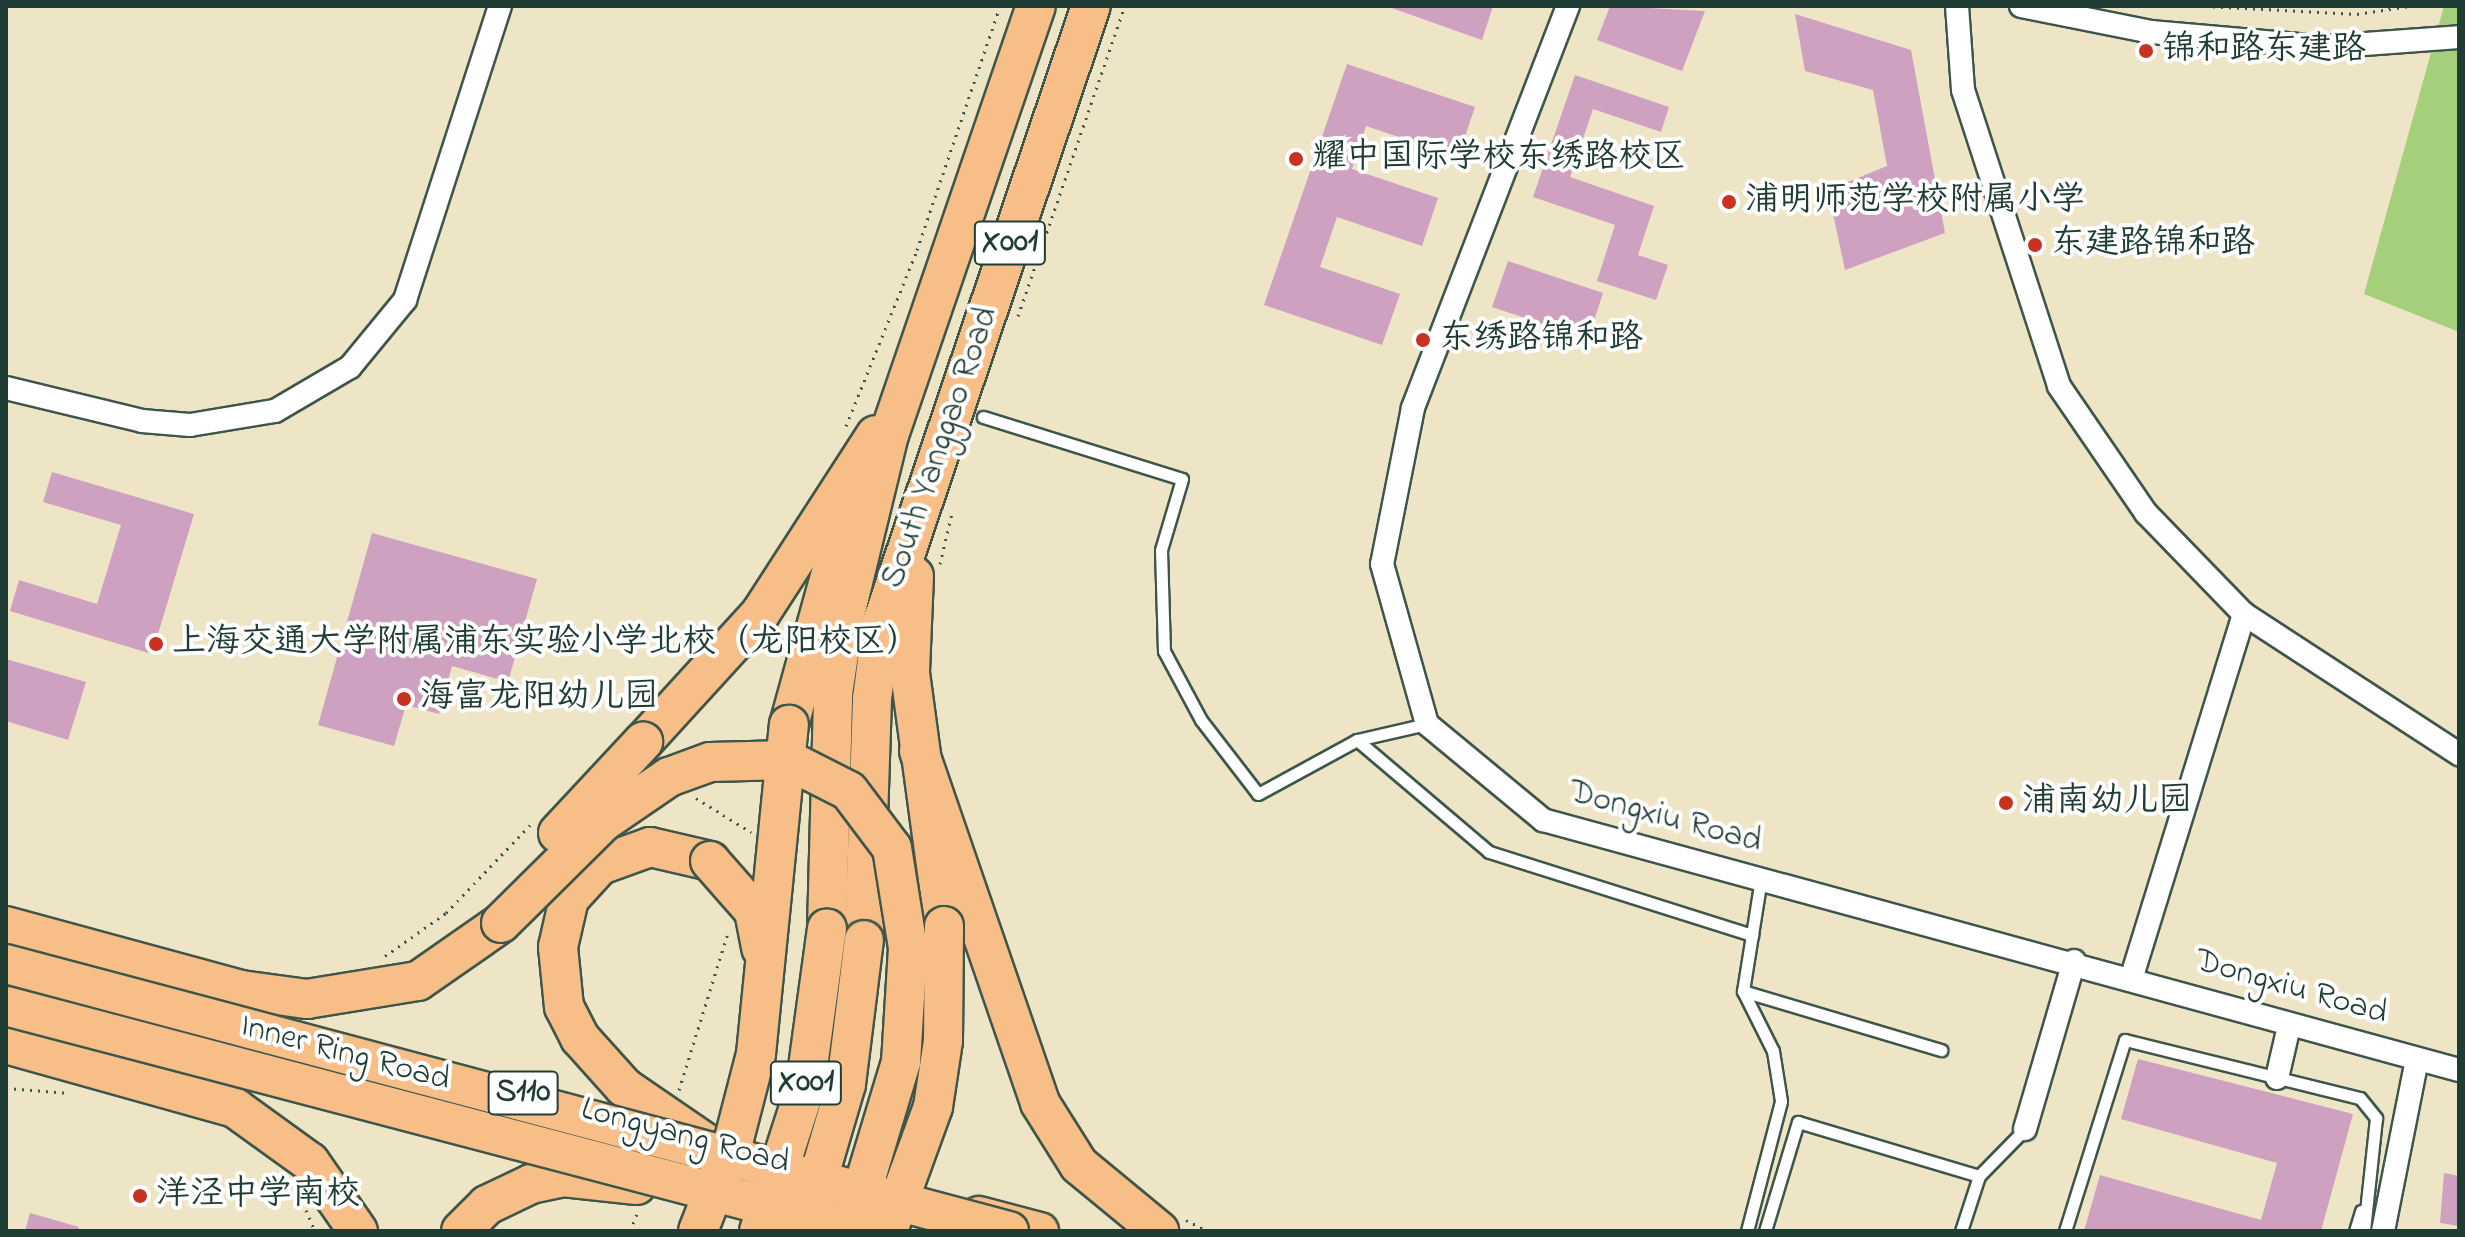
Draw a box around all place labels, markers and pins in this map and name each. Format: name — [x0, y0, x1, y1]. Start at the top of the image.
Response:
place label: 锦和路东建路 — [2162, 31, 2366, 71]
marker: 锦和路东建路 — [2137, 42, 2155, 60]
place label: 耀中国际学校东绣路校区 — [1312, 139, 1686, 179]
marker: 耀中国际学校东绣路校区 — [1287, 150, 1305, 168]
place label: 浦明师范学校附属小学 — [1745, 182, 2085, 222]
marker: 浦明师范学校附属小学 — [1720, 193, 1738, 211]
place label: 东建路锦和路 — [2051, 225, 2255, 265]
marker: 东建路锦和路 — [2026, 236, 2044, 254]
place label: 东绣路锦和路 — [1439, 320, 1643, 360]
marker: 东绣路锦和路 — [1414, 331, 1432, 349]
place label: 上海交通大学附属浦东实验小学北校（龙阳校区） — [172, 624, 920, 664]
marker: 上海交通大学附属浦东实验小学北校（龙阳校区） — [147, 635, 165, 653]
place label: 海富龙阳幼儿园 — [420, 679, 658, 719]
marker: 海富龙阳幼儿园 — [395, 690, 413, 708]
place label: 浦南幼儿园 — [2022, 783, 2192, 823]
marker: 浦南幼儿园 — [1997, 794, 2015, 812]
place label: 洋泾中学南校 — [156, 1176, 360, 1216]
marker: 洋泾中学南校 — [131, 1187, 149, 1205]

